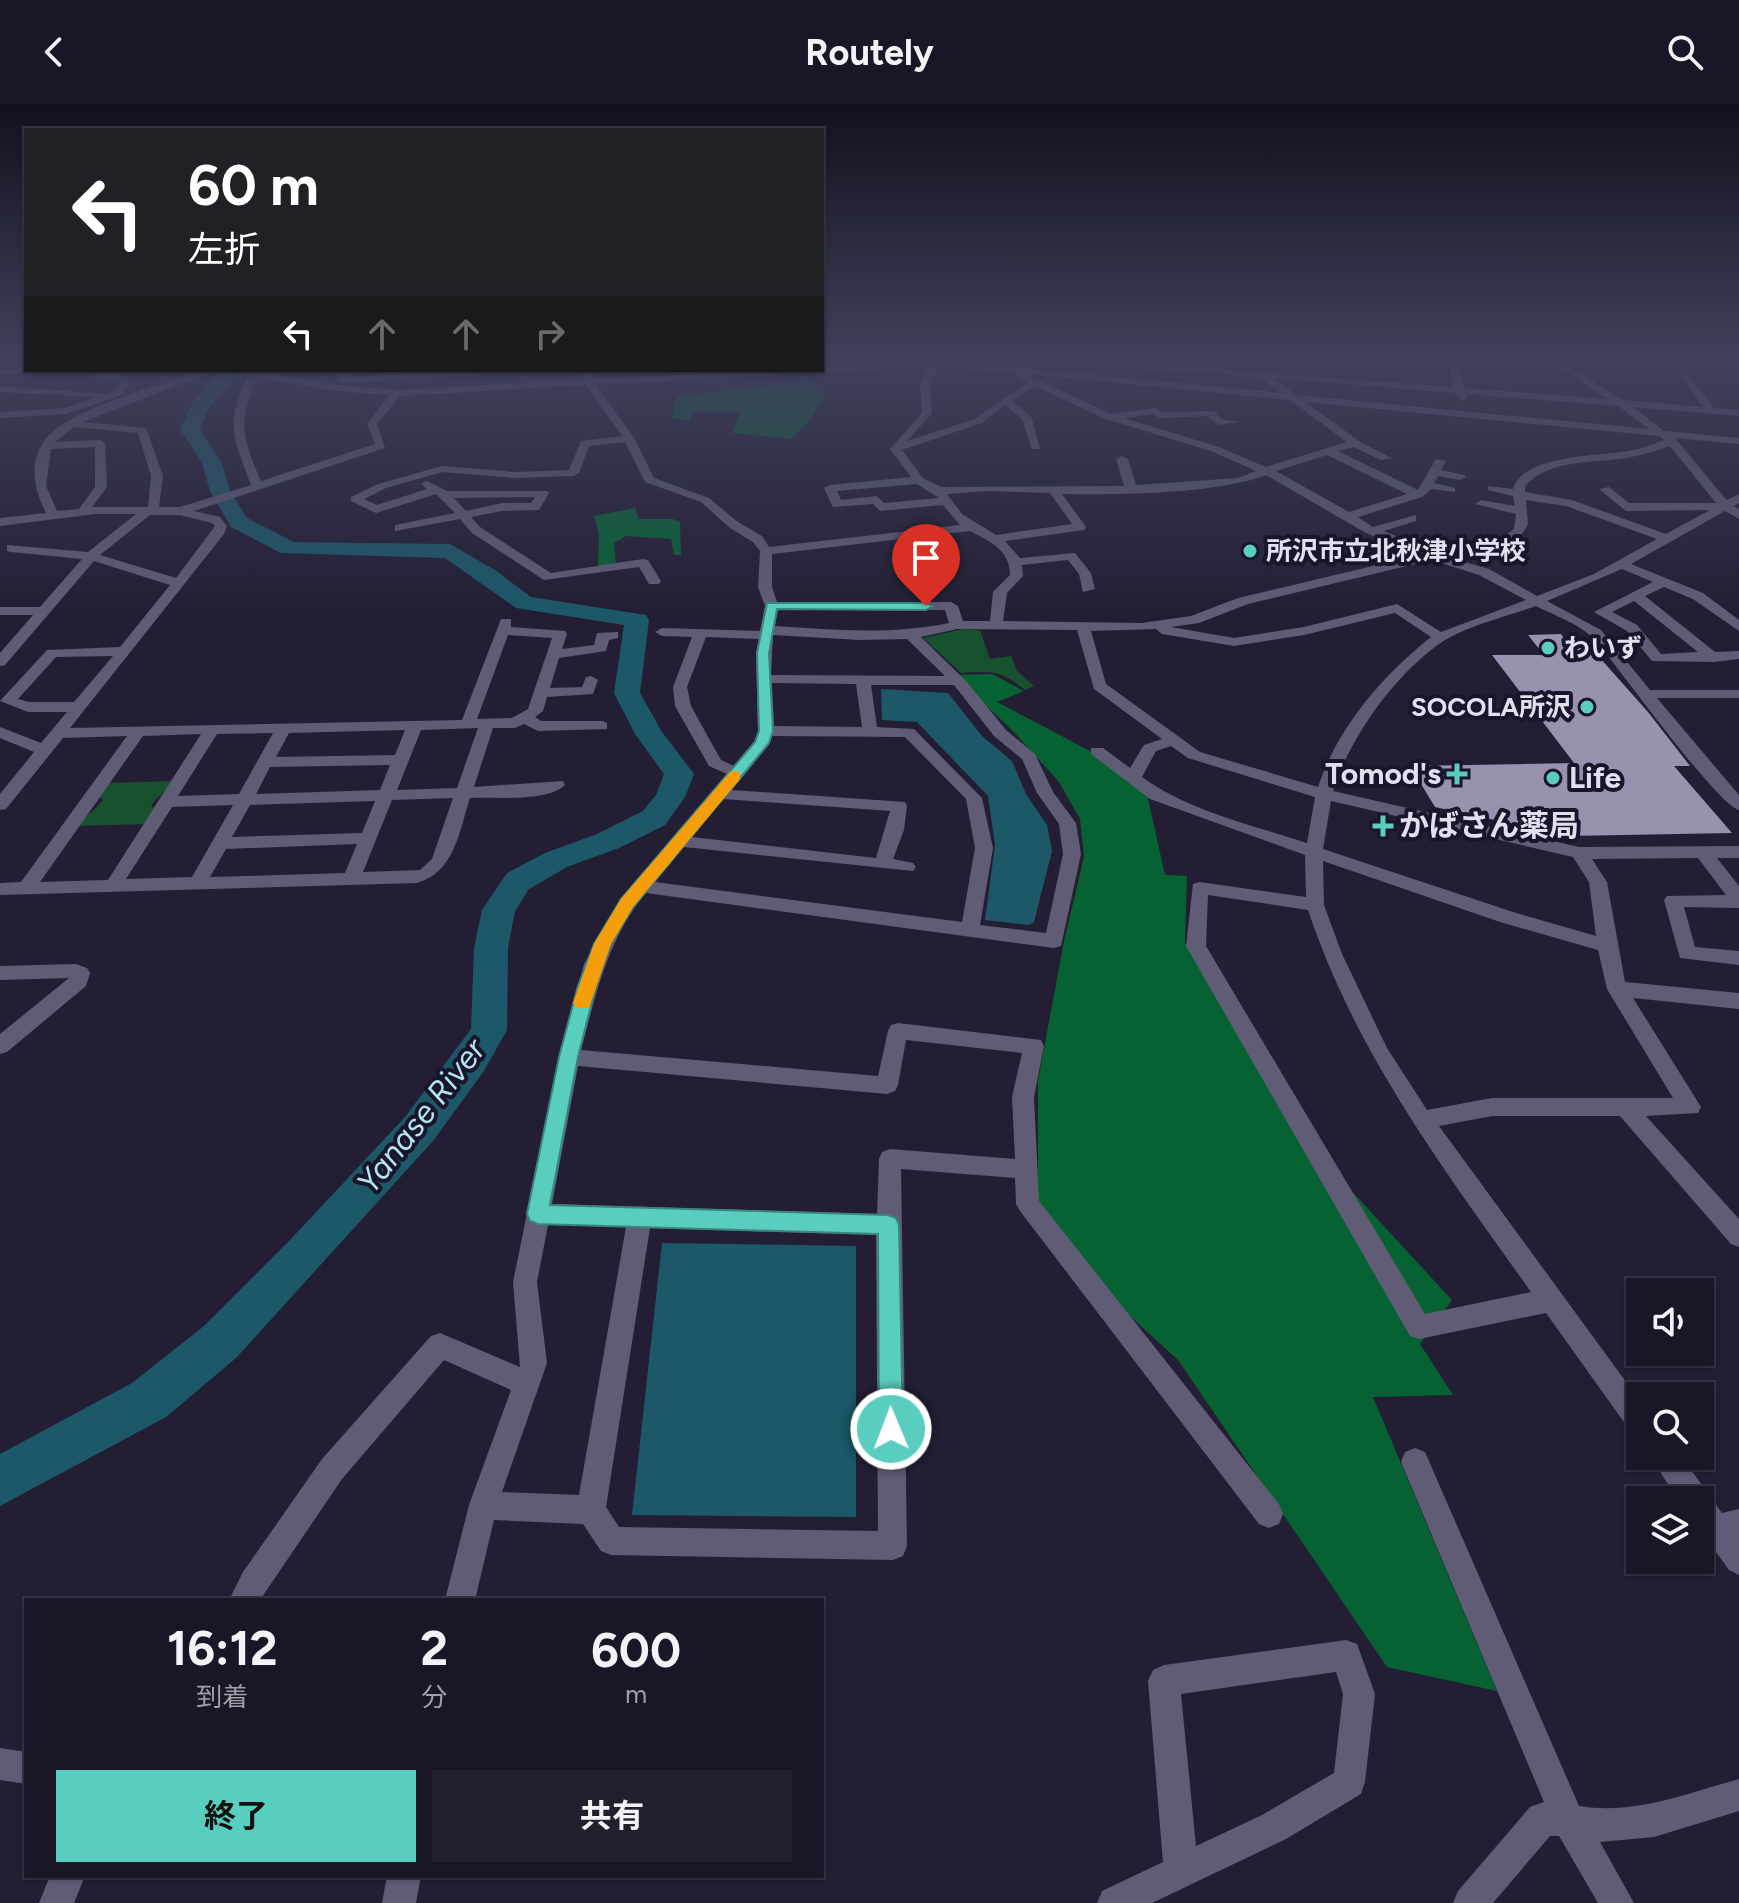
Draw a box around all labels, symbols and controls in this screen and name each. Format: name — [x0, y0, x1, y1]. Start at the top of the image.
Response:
icon: back — [32, 30, 76, 74]
icon: search — [1663, 30, 1707, 74]
text: Routely — [805, 31, 934, 74]
text: 60 m — [188, 152, 319, 219]
icon: left — [56, 160, 160, 264]
text: 左折 — [188, 228, 260, 271]
icon: left — [276, 312, 320, 356]
icon: ahead — [360, 312, 404, 356]
icon: ahead — [444, 312, 488, 356]
icon: right — [528, 312, 572, 356]
pin — [892, 524, 960, 606]
place label: 所沢市立北秋津小学校 — [1266, 535, 1526, 567]
icon: arrive — [904, 536, 948, 580]
marker: 所沢市立北秋津小学校 — [1241, 542, 1259, 560]
place label: わいず — [1564, 632, 1642, 664]
marker: わいず — [1539, 639, 1557, 657]
place label: SOCOLA所沢 — [1411, 691, 1571, 723]
marker: SOCOLA所沢 — [1578, 698, 1596, 716]
place label: Tomod's — [1325, 755, 1441, 792]
place label: Life — [1569, 759, 1621, 796]
marker: Tomod's — [1448, 765, 1466, 783]
marker: Life — [1544, 769, 1562, 787]
place label: かばさん薬局 — [1399, 807, 1579, 844]
marker: かばさん薬局 — [1374, 817, 1392, 835]
water label: Yanase River — [349, 1030, 494, 1201]
map controls — [1626, 1278, 1714, 1574]
button: sound — [1626, 1278, 1714, 1366]
button: search — [1626, 1382, 1714, 1470]
position arrow — [849, 1387, 933, 1471]
button: layers — [1626, 1486, 1714, 1574]
text: 16:12 — [167, 1619, 277, 1677]
text: 2 — [420, 1619, 448, 1677]
text: 600 — [591, 1621, 681, 1679]
text: m — [625, 1678, 647, 1710]
text: 到着 — [196, 1681, 248, 1713]
text: 分 — [421, 1681, 447, 1713]
button: 終了 — [56, 1770, 416, 1862]
button: 共有 — [432, 1770, 792, 1862]

